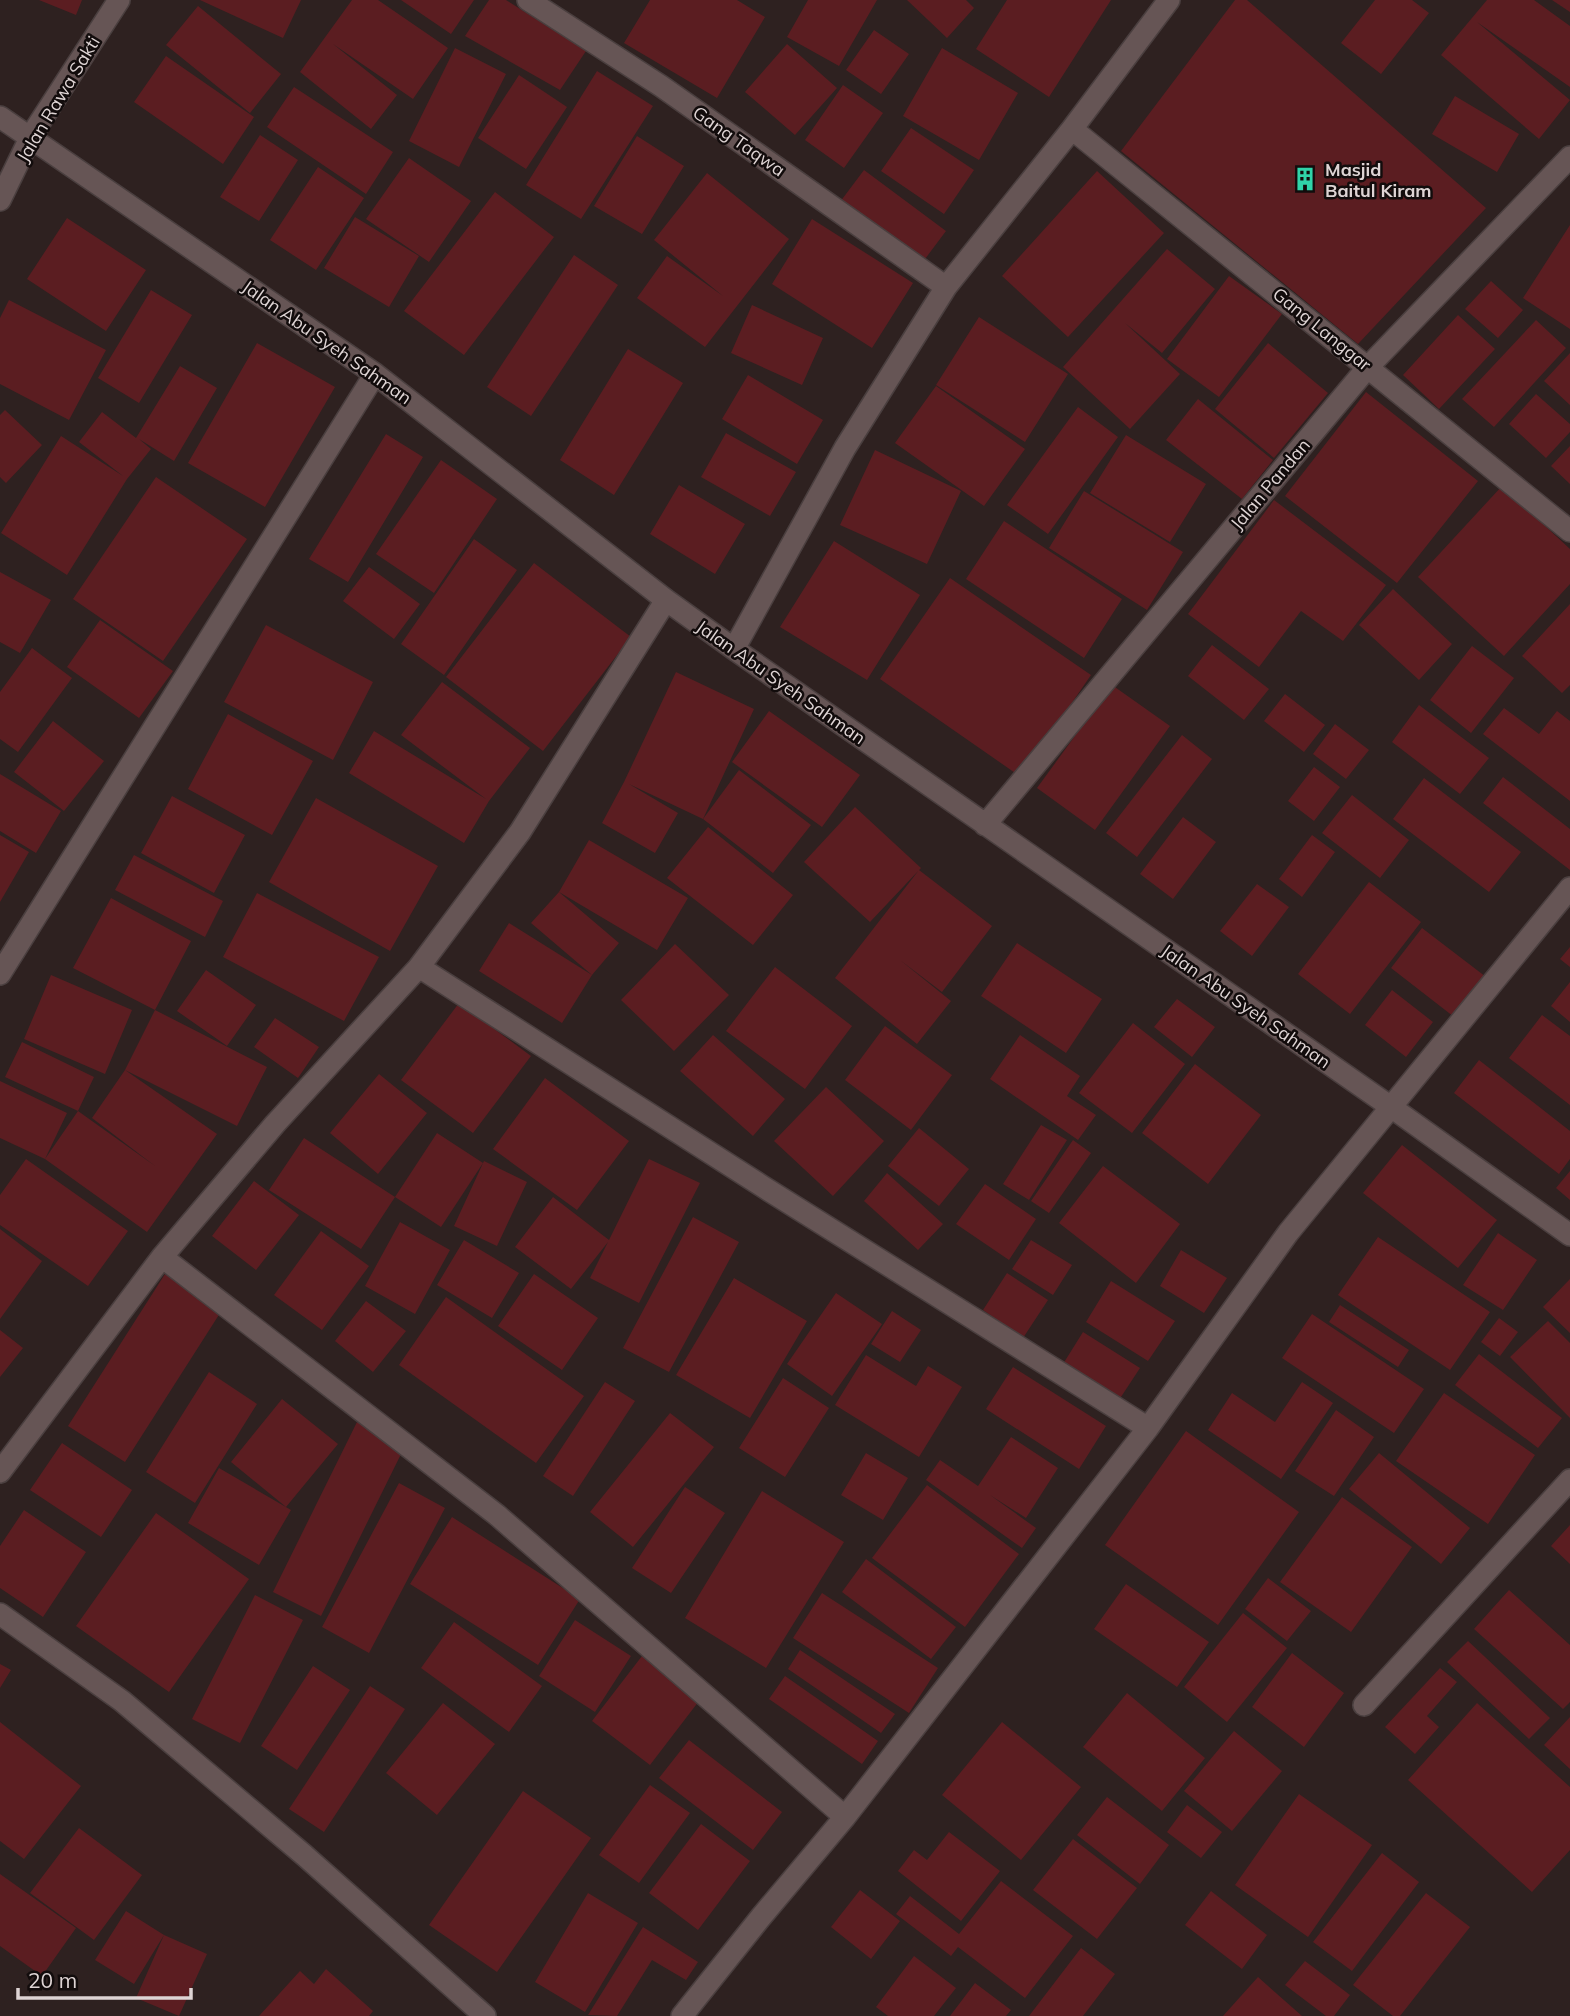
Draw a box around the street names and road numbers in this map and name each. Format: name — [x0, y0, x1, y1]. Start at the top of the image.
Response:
street label: Jalan Rawa Sakti — [11, 32, 105, 166]
street label: Gang Taqwa — [688, 101, 790, 181]
street label: Jalan Abu Syeh Sahman — [238, 275, 416, 409]
street label: Gang Langgar — [1268, 282, 1376, 376]
street label: Jalan Pandan — [1225, 434, 1315, 534]
street label: Jalan Abu Syeh Sahman — [692, 615, 870, 749]
street label: Jalan Abu Syeh Sahman — [1157, 939, 1335, 1073]

